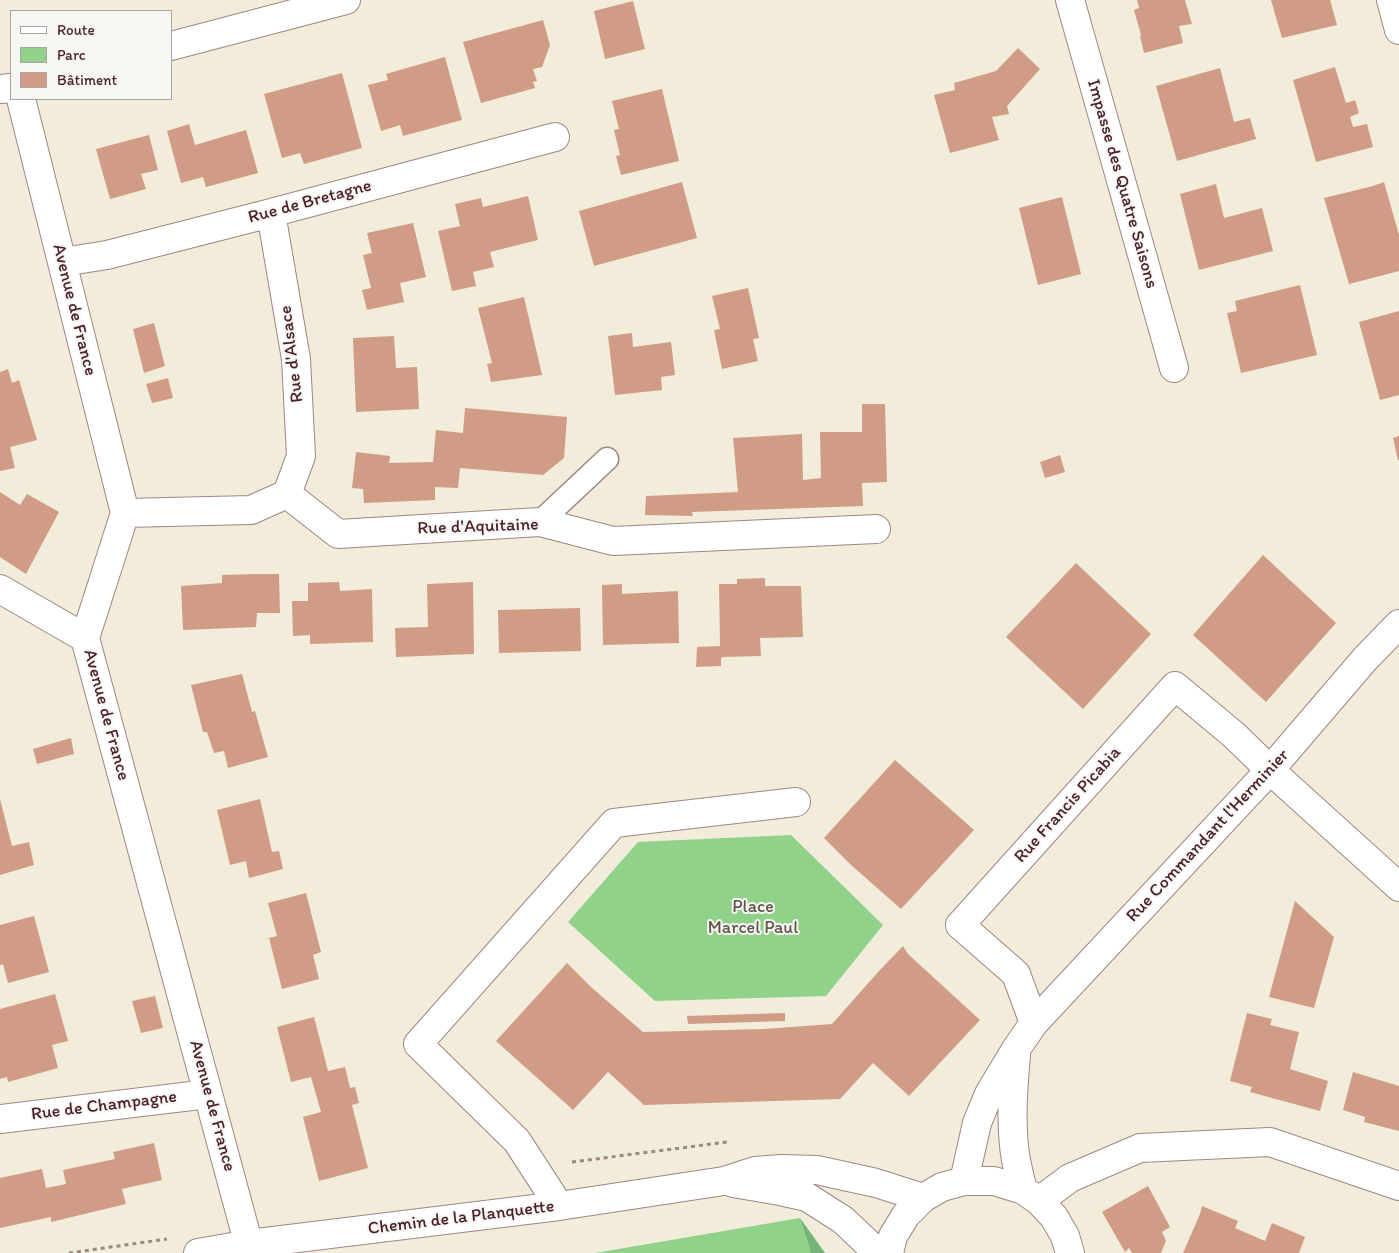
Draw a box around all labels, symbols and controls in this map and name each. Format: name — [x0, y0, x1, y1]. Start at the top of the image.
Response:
legend — [10, 10, 172, 100]
text: Route — [57, 21, 95, 39]
text: Parc — [57, 46, 86, 64]
text: Bâtiment — [57, 71, 117, 89]
street label: Impasse des Quatre Saisons — [1082, 77, 1162, 291]
street label: Rue de Bretagne — [246, 175, 374, 229]
street label: Avenue de France — [47, 242, 101, 378]
street label: Rue d'Alsace — [275, 304, 309, 404]
street label: Rue d'Aquitaine — [417, 514, 539, 540]
street label: Avenue de France — [78, 647, 134, 783]
street label: Rue Francis Picabia — [1010, 742, 1126, 868]
street label: Rue Commandant l'Herminier — [1122, 745, 1294, 927]
park label: Place Marcel Paul — [708, 896, 798, 939]
street label: Avenue de France — [184, 1038, 240, 1174]
street label: Rue de Champagne — [30, 1086, 178, 1126]
street label: Chemin de la Planquette — [367, 1196, 555, 1240]

